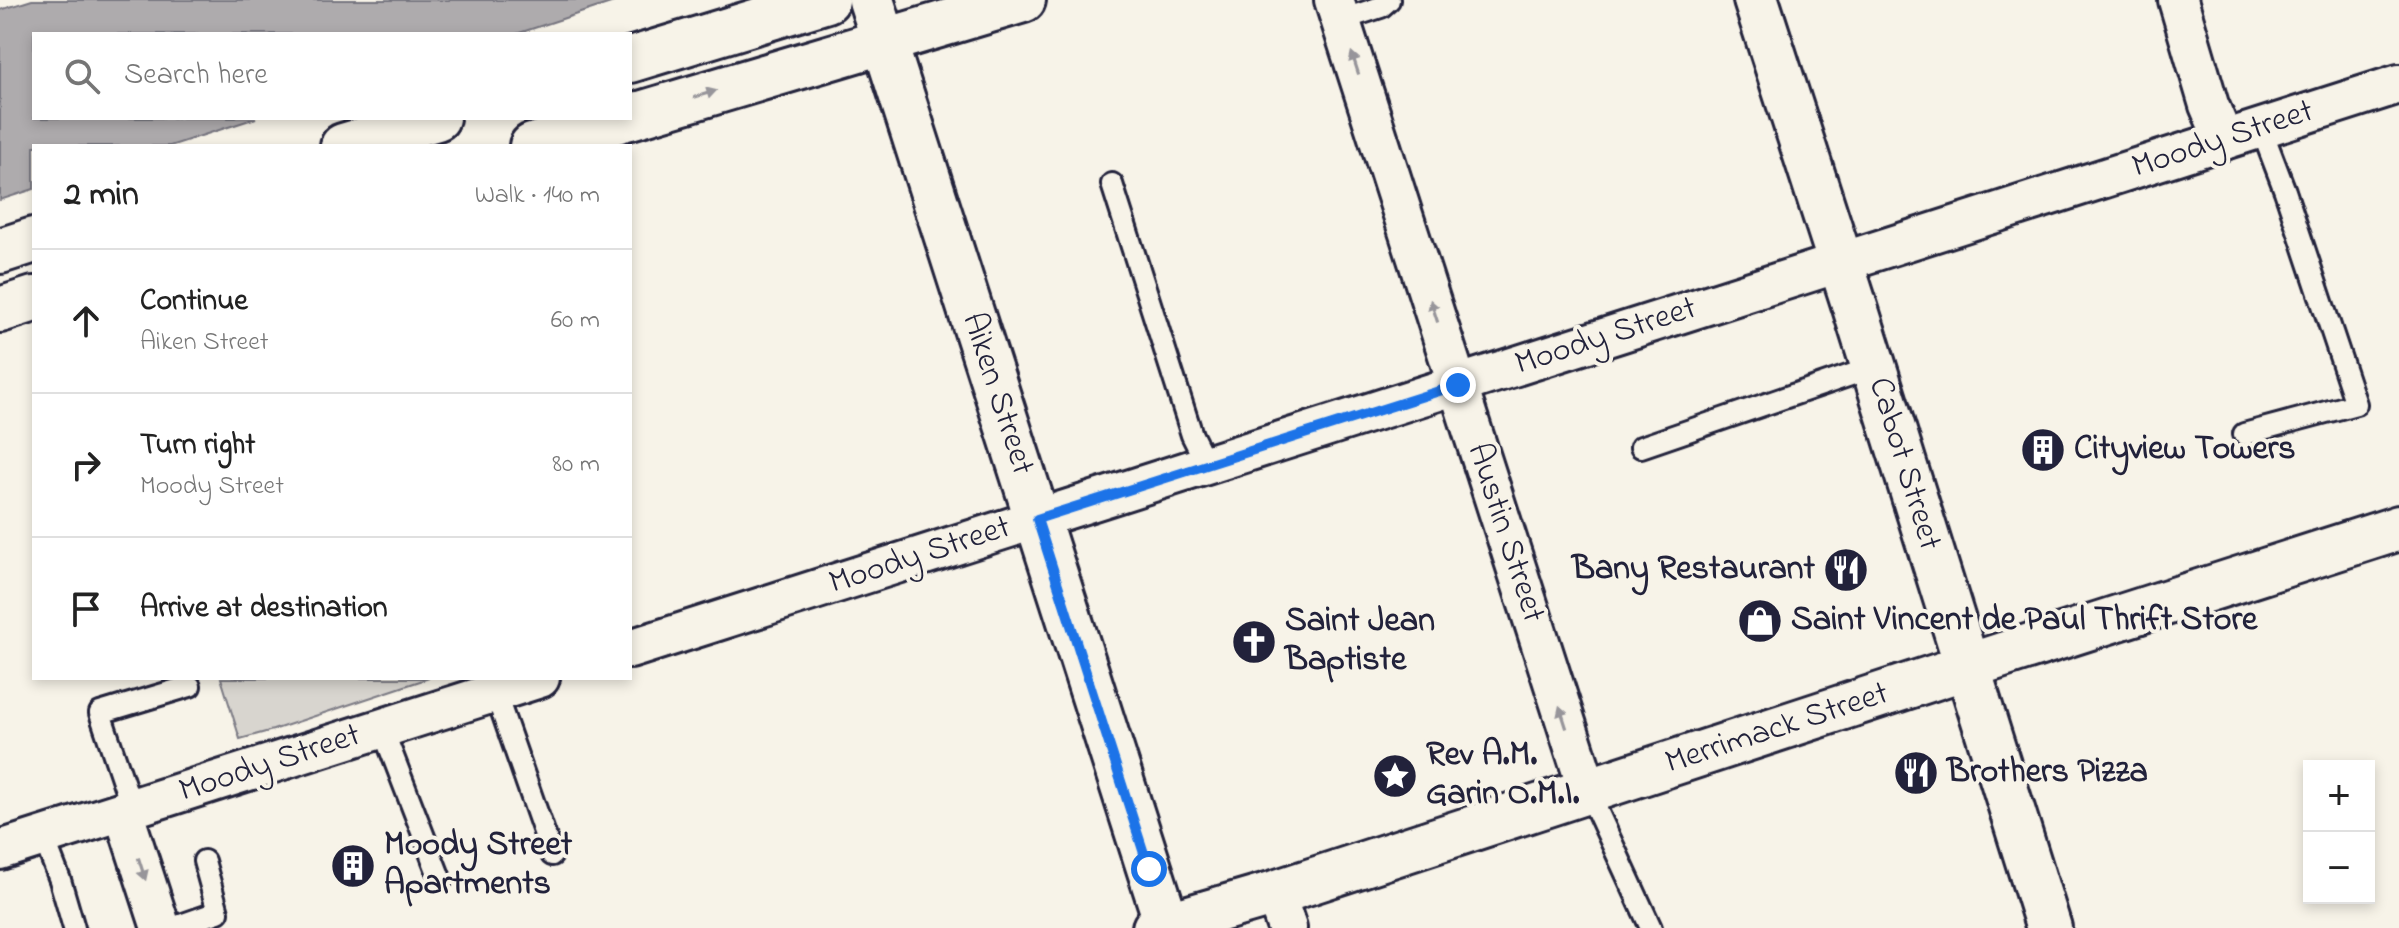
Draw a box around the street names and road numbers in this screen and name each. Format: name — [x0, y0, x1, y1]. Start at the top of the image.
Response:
street label: Moody Street — [2126, 87, 2320, 193]
street label: Moody Street — [1509, 284, 1703, 390]
street label: Aiken Street — [947, 306, 1047, 482]
street label: Cabot Street — [1854, 371, 1954, 557]
street label: Austin Street — [1452, 437, 1558, 629]
street label: Moody Street — [823, 503, 1017, 609]
street label: Merrimack Street — [1659, 669, 1895, 789]
street label: Moody Street — [173, 711, 367, 817]

